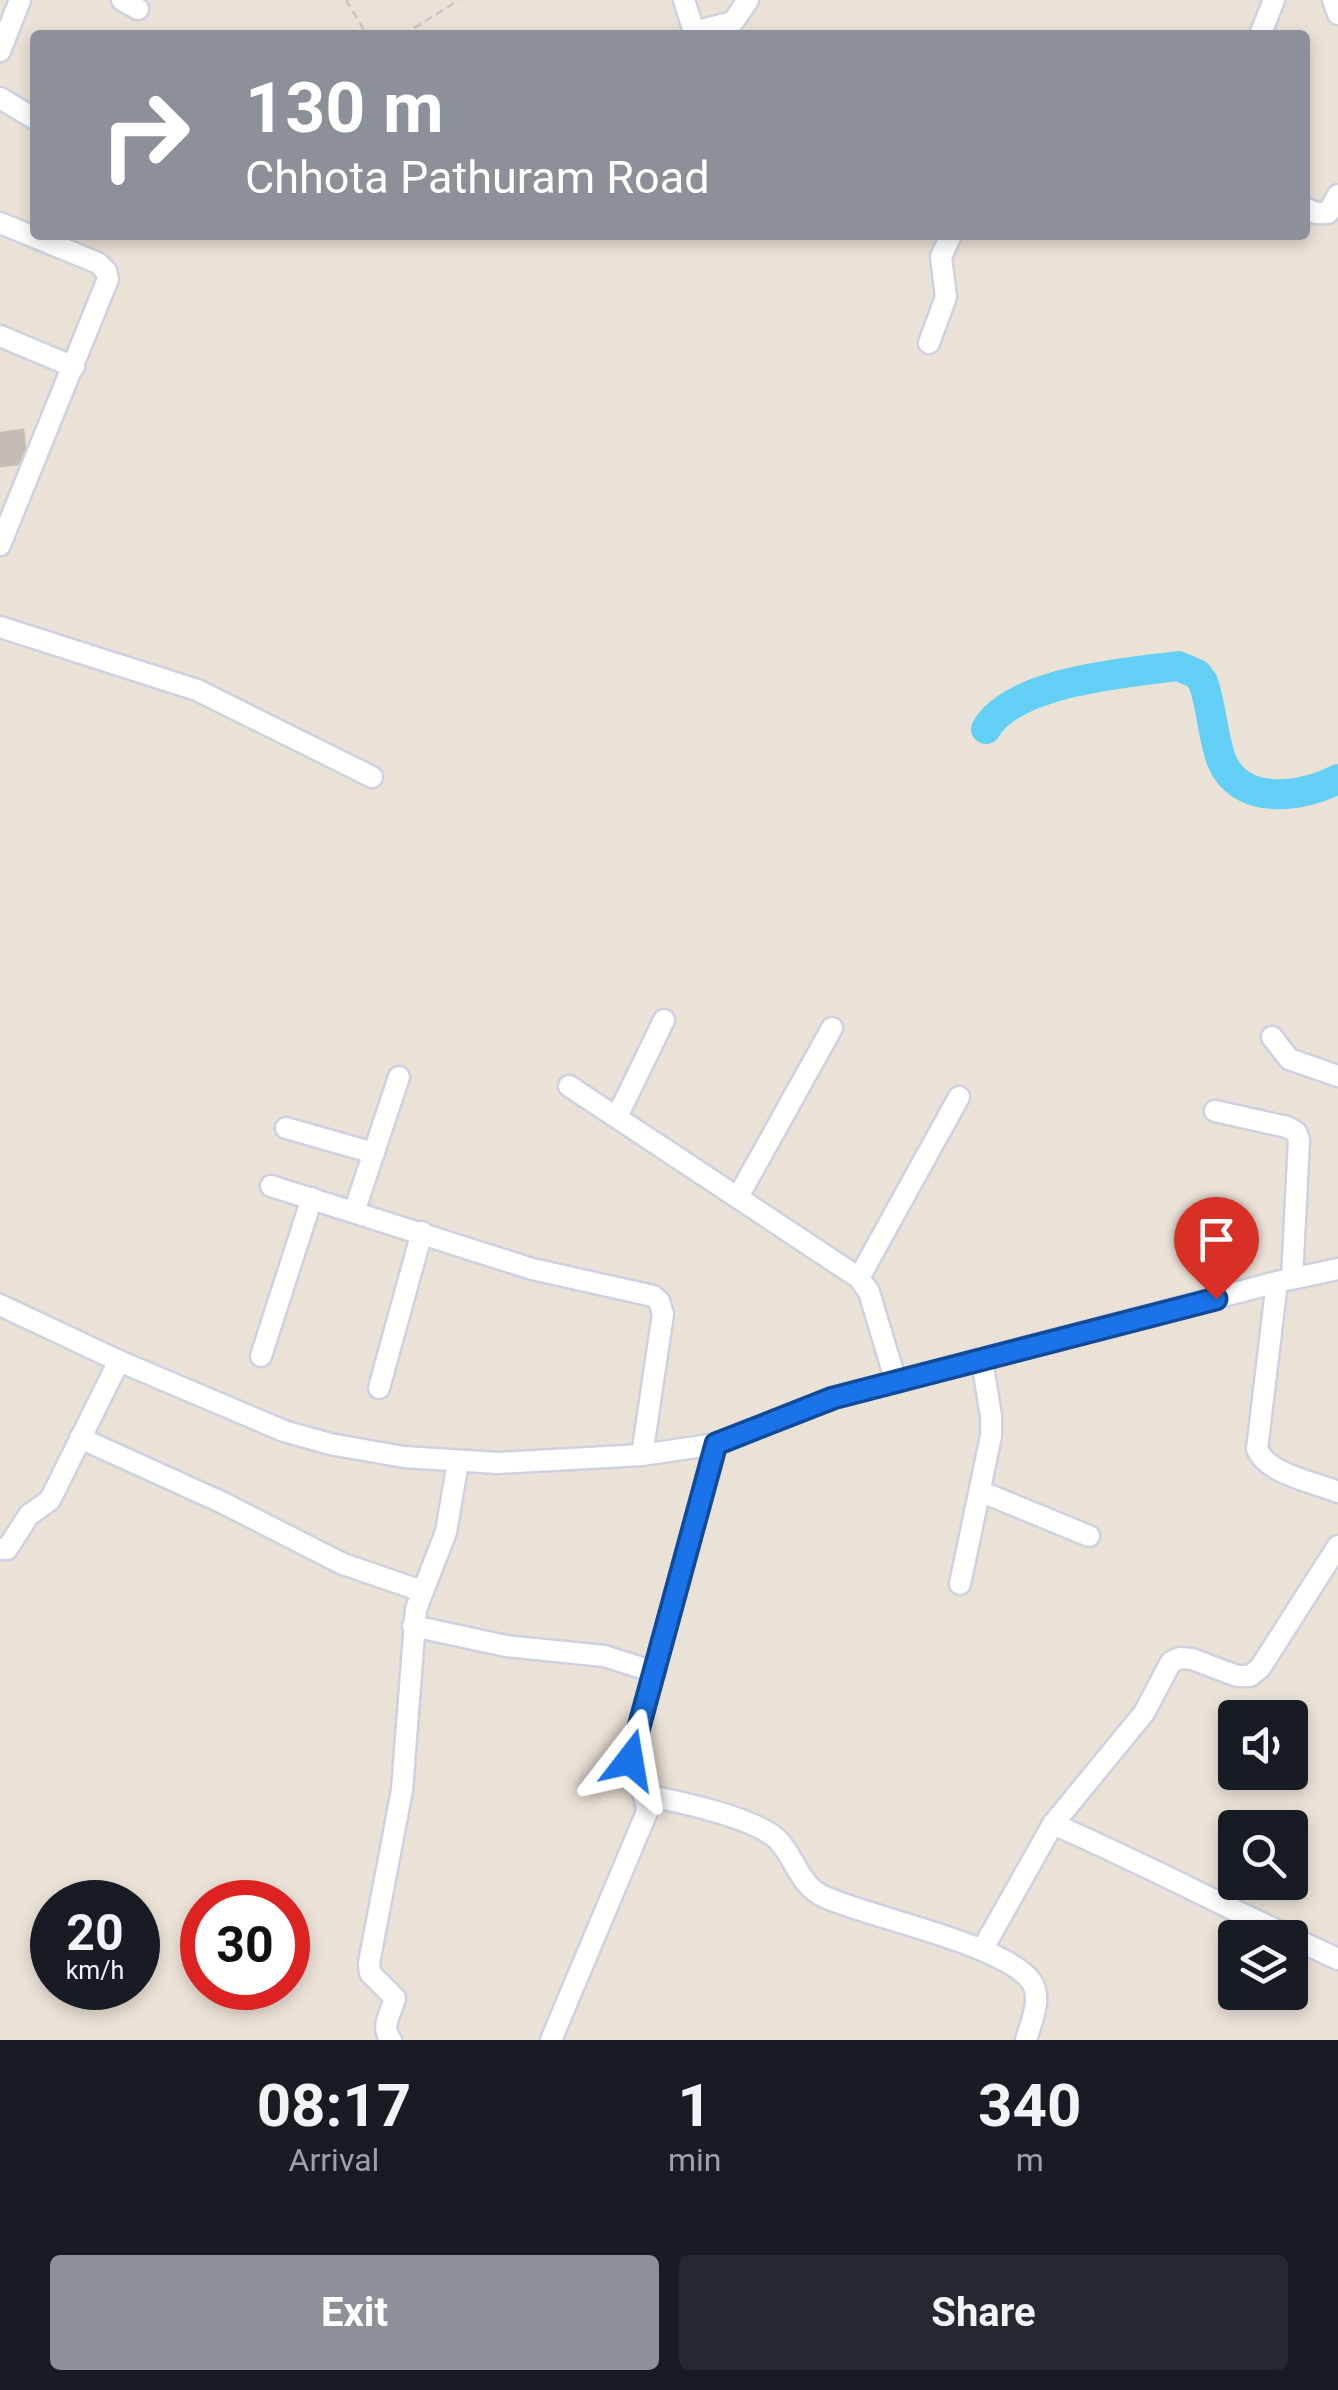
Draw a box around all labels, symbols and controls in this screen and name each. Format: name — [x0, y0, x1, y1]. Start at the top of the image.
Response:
text: 130 m — [245, 67, 444, 149]
icon: right — [80, 70, 210, 200]
text: Chhota Pathuram Road — [245, 151, 710, 204]
pin — [1174, 1197, 1259, 1300]
icon: arrive — [1189, 1212, 1244, 1267]
map controls — [1218, 1700, 1308, 2010]
button: sound — [1218, 1700, 1308, 1790]
position arrow — [578, 1708, 682, 1812]
button: search — [1218, 1810, 1308, 1900]
speed limit sign: 30 — [180, 1880, 310, 2010]
text: 20 — [66, 1904, 124, 1962]
button: layers — [1218, 1920, 1308, 2010]
text: km/h — [66, 1956, 124, 1985]
text: 08:17 — [257, 2070, 411, 2141]
text: 1 — [677, 2070, 712, 2141]
text: 340 — [978, 2070, 1081, 2141]
text: Arrival — [289, 2141, 379, 2179]
text: min — [668, 2141, 721, 2179]
text: m — [1016, 2141, 1044, 2179]
button: Exit — [50, 2255, 659, 2370]
button: Share — [679, 2255, 1288, 2370]

